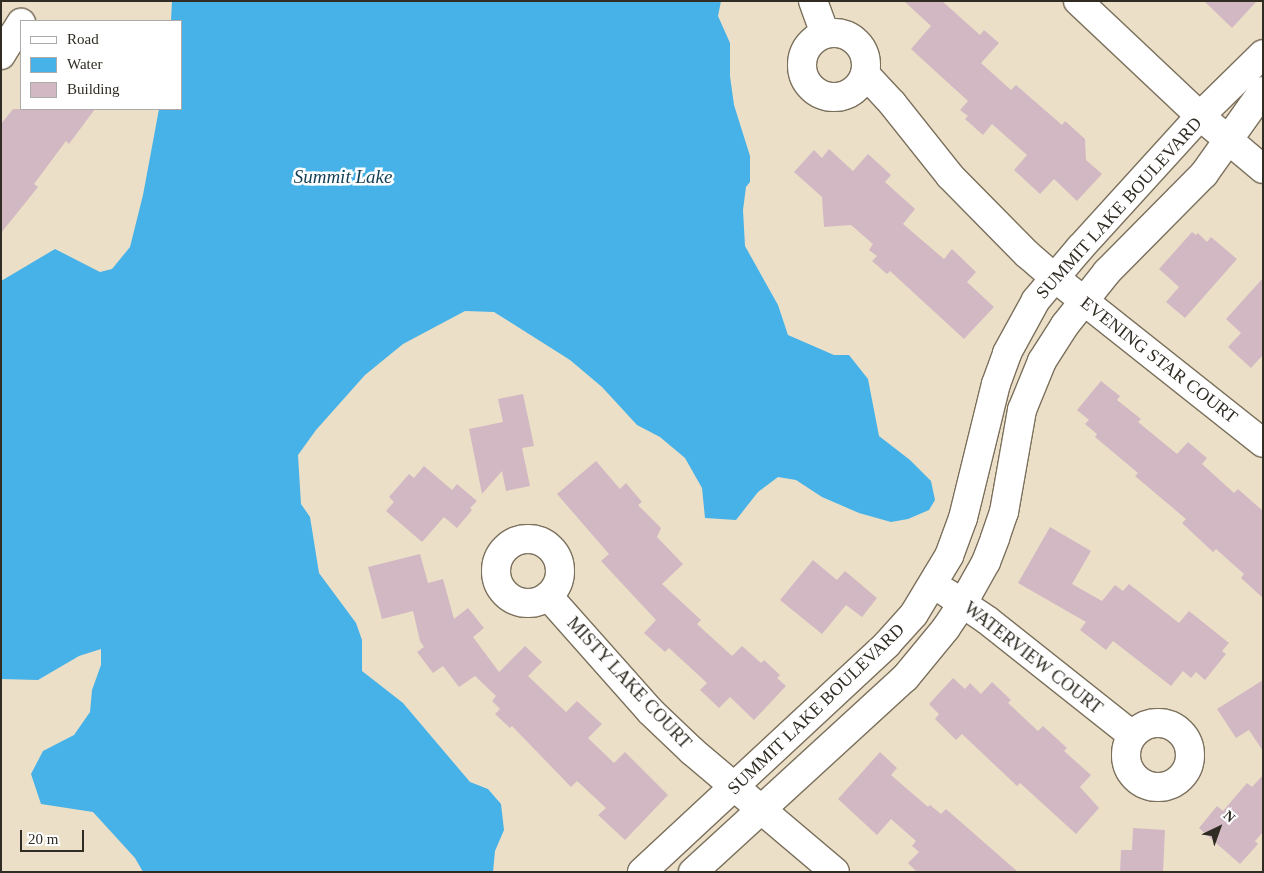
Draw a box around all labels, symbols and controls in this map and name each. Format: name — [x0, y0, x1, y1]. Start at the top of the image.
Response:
legend — [20, 20, 182, 110]
text: Road — [67, 31, 99, 47]
text: Water — [67, 56, 102, 72]
text: Building — [67, 81, 120, 97]
street label: SUMMIT LAKE BOULEVARD — [1031, 112, 1207, 304]
water label: Summit Lake — [294, 166, 392, 188]
street label: EVENING STAR COURT — [1076, 292, 1242, 428]
street label: WATERVIEW COURT — [959, 597, 1107, 719]
street label: MISTY LAKE COURT — [562, 612, 696, 754]
street label: SUMMIT LAKE BOULEVARD — [723, 619, 909, 799]
north arrow — [1194, 803, 1244, 853]
text: N — [1221, 808, 1238, 825]
scale bar — [22, 820, 86, 852]
text: 20 m — [28, 831, 58, 847]

